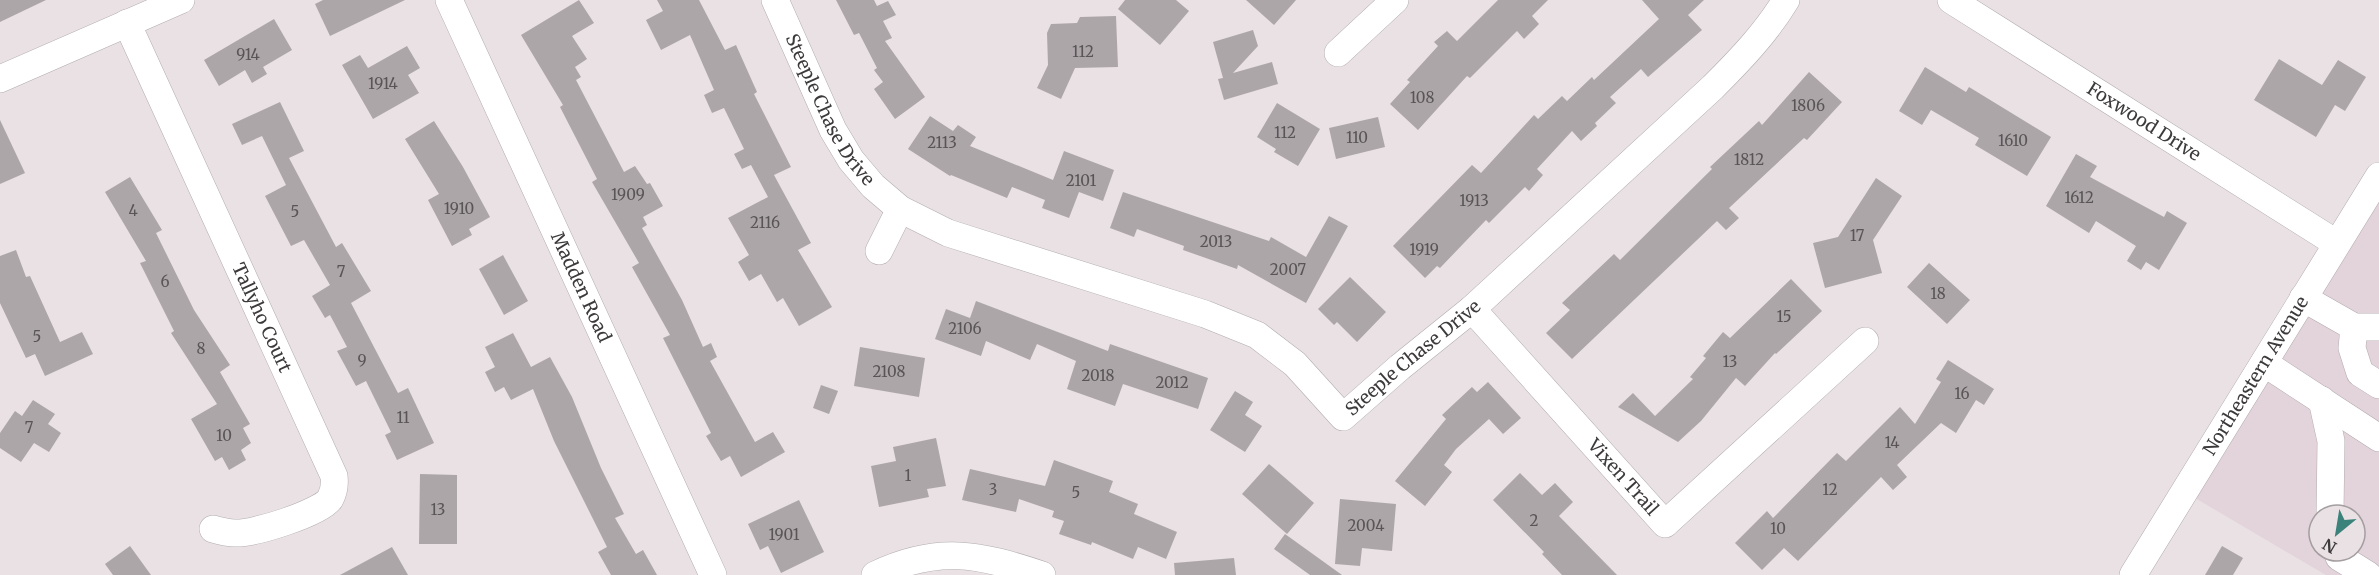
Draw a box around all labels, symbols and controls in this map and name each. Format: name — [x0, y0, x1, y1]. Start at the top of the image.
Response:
street label: Steeple Chase Drive — [781, 30, 880, 190]
house number: 112 — [1072, 42, 1094, 61]
house number: 914 — [236, 45, 260, 64]
house number: 1914 — [368, 74, 398, 93]
street label: Foxwood Drive — [2083, 77, 2205, 166]
house number: 108 — [1410, 88, 1434, 107]
house number: 1806 — [1791, 96, 1825, 115]
house number: 112 — [1274, 123, 1296, 142]
house number: 110 — [1346, 128, 1368, 147]
house number: 1610 — [1998, 131, 2028, 150]
house number: 2113 — [927, 133, 957, 152]
house number: 1812 — [1734, 150, 1764, 169]
house number: 2101 — [1066, 171, 1096, 190]
house number: 1909 — [611, 185, 645, 204]
house number: 1612 — [2064, 188, 2094, 207]
house number: 1913 — [1459, 191, 1489, 210]
house number: 1910 — [444, 199, 474, 218]
house number: 4 — [128, 201, 138, 220]
house number: 5 — [291, 202, 299, 221]
house number: 2116 — [750, 213, 780, 232]
house number: 17 — [1850, 226, 1865, 245]
street label: Madden Road — [546, 228, 617, 346]
house number: 2013 — [1200, 232, 1232, 251]
house number: 1919 — [1409, 240, 1439, 259]
street label: Tallyho Court — [227, 259, 297, 376]
house number: 2007 — [1270, 260, 1307, 279]
house number: 7 — [337, 262, 346, 281]
house number: 6 — [160, 272, 170, 291]
house number: 18 — [1930, 284, 1946, 303]
street label: Northeastern Avenue — [2198, 292, 2313, 459]
street label: Steeple Chase Drive — [1340, 295, 1485, 421]
house number: 15 — [1776, 307, 1792, 326]
house number: 2106 — [948, 319, 982, 338]
house number: 5 — [33, 327, 41, 346]
house number: 8 — [197, 339, 206, 358]
house number: 9 — [357, 351, 367, 370]
house number: 13 — [1723, 352, 1737, 371]
house number: 2108 — [872, 362, 906, 381]
house number: 2018 — [1082, 366, 1115, 385]
house number: 2012 — [1155, 373, 1189, 392]
house number: 16 — [1954, 384, 1970, 403]
house number: 11 — [396, 408, 410, 427]
house number: 7 — [25, 418, 34, 437]
house number: 10 — [216, 426, 232, 445]
street label: Vixen Trail — [1582, 433, 1664, 520]
house number: 14 — [1884, 433, 1900, 452]
house number: 1 — [905, 466, 912, 485]
house number: 3 — [989, 480, 997, 499]
house number: 12 — [1822, 480, 1838, 499]
house number: 5 — [1072, 483, 1080, 502]
house number: 13 — [431, 500, 445, 519]
north arrow — [2307, 503, 2367, 563]
house number: 2 — [1530, 511, 1539, 530]
house number: 2004 — [1347, 516, 1385, 535]
house number: 10 — [1770, 519, 1786, 538]
house number: 1901 — [768, 525, 800, 544]
text: N — [2319, 534, 2340, 558]

